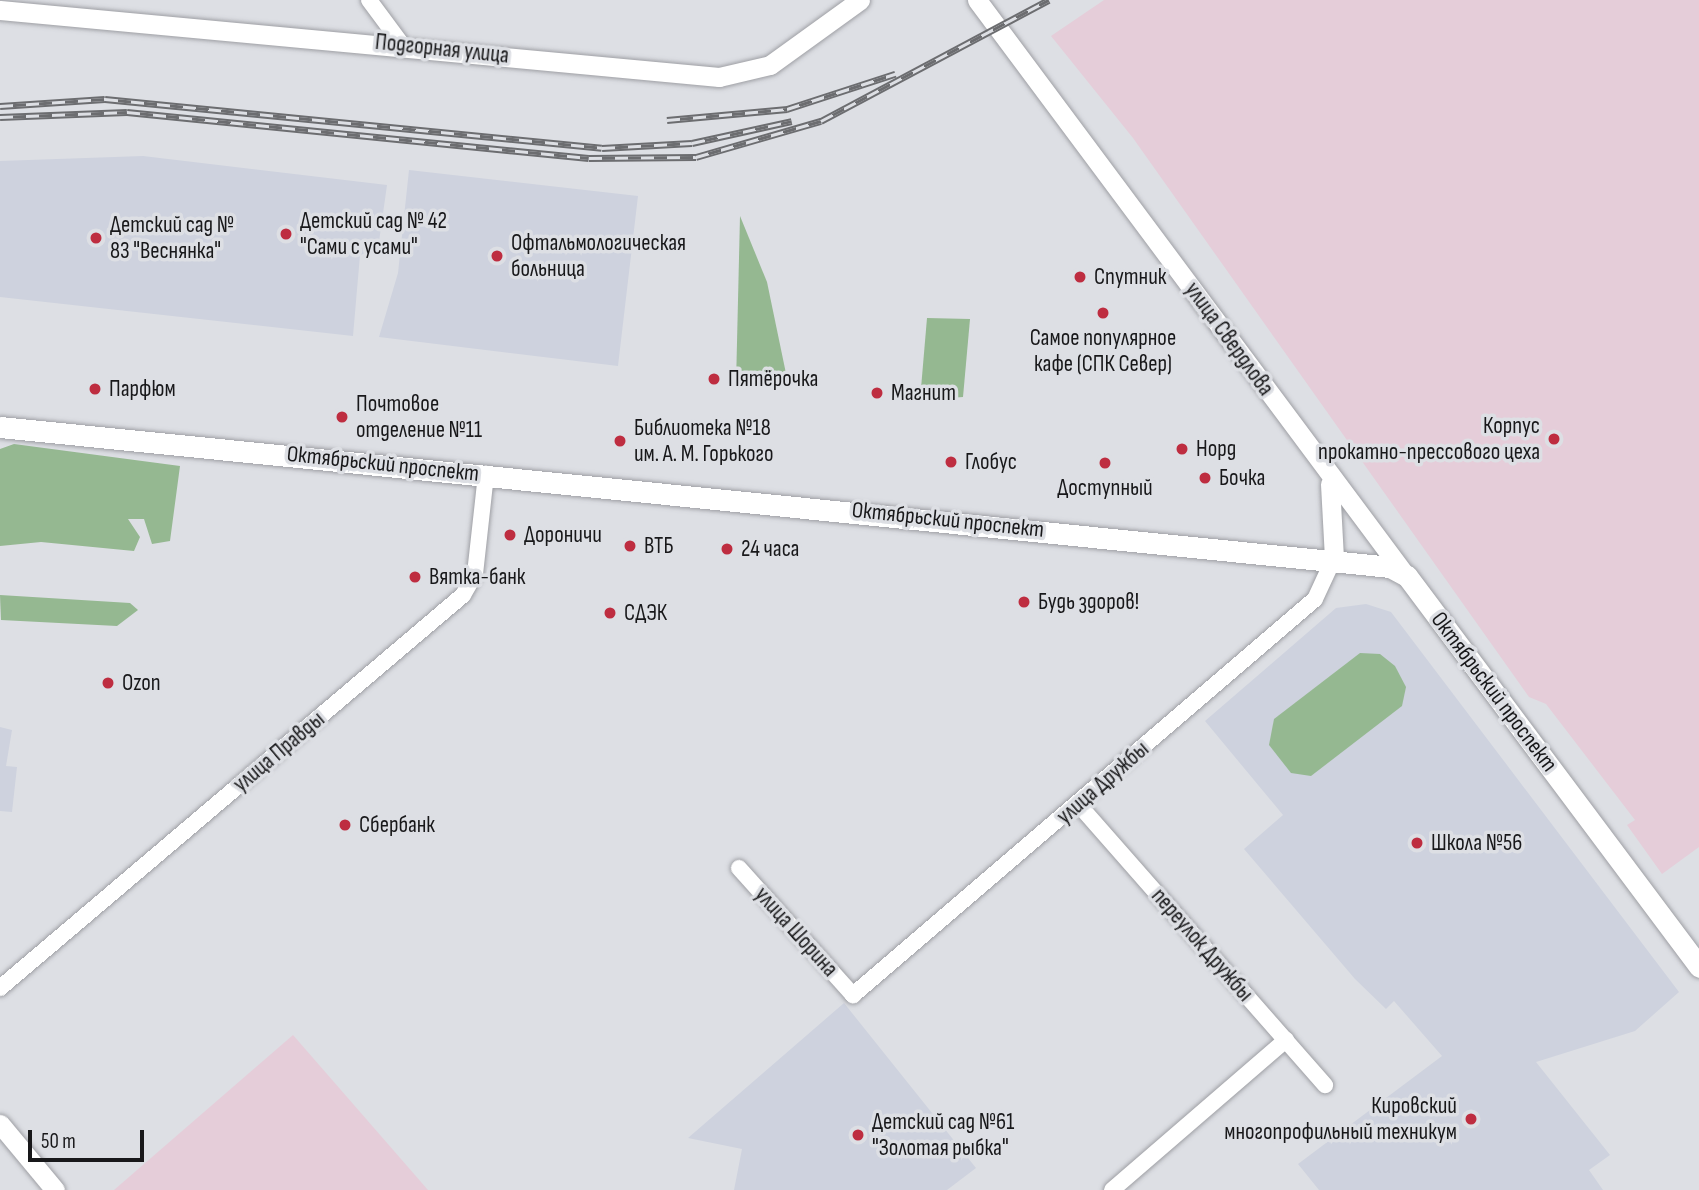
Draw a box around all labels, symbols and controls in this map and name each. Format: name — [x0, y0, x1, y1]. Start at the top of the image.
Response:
street label: Подгорная улица — [374, 28, 510, 70]
place label: Детский сад № 42 "Сами с усами" — [300, 207, 447, 261]
place label: Детский сад № 83 "Веснянка" — [110, 211, 234, 265]
marker: Детский сад № 42 "Сами с усами" — [278, 226, 294, 242]
place label: Офтальмологическая больница — [511, 229, 686, 283]
marker: Детский сад № 83 "Веснянка" — [88, 230, 104, 246]
marker: Офтальмологическая больница — [489, 248, 505, 264]
place label: Спутник — [1094, 263, 1166, 291]
marker: Спутник — [1072, 269, 1088, 285]
street label: улица Свердлова — [1179, 277, 1279, 401]
marker: Самое популярное кафе (СПК Север) — [1095, 305, 1111, 321]
place label: Самое популярное кафе (СПК Север) — [1030, 324, 1176, 378]
place label: Пятёрочка — [728, 365, 818, 393]
marker: Пятёрочка — [706, 371, 722, 387]
place label: Парфюм — [109, 375, 176, 403]
place label: Магнит — [891, 379, 956, 407]
marker: Парфюм — [87, 381, 103, 397]
marker: Магнит — [869, 385, 885, 401]
place label: Почтовое отделение №11 — [356, 390, 482, 444]
marker: Почтовое отделение №11 — [334, 409, 350, 425]
place label: Корпус прокатно-прессового цеха — [1318, 412, 1540, 466]
place label: Библиотека №18 им. А. М. Горького — [634, 414, 774, 468]
marker: Корпус прокатно-прессового цеха — [1546, 431, 1562, 447]
marker: Библиотека №18 им. А. М. Горького — [612, 433, 628, 449]
place label: Норд — [1196, 435, 1236, 463]
street label: Октябрьский проспект — [286, 440, 480, 488]
marker: Норд — [1174, 441, 1190, 457]
place label: Глобус — [965, 448, 1017, 476]
marker: Глобус — [943, 454, 959, 470]
marker: Доступный — [1097, 455, 1113, 471]
place label: Бочка — [1219, 464, 1265, 492]
marker: Бочка — [1197, 470, 1213, 486]
place label: Доступный — [1057, 474, 1153, 502]
street label: Октябрьский проспект — [851, 496, 1045, 544]
place label: Дороничи — [524, 521, 602, 549]
marker: Дороничи — [502, 527, 518, 543]
place label: ВТБ — [644, 532, 674, 560]
place label: 24 часа — [741, 535, 799, 563]
marker: ВТБ — [622, 538, 638, 554]
marker: 24 часа — [719, 541, 735, 557]
place label: Вятка-банк — [429, 563, 526, 591]
marker: Вятка-банк — [407, 569, 423, 585]
place label: Будь здоров! — [1038, 588, 1139, 616]
marker: Будь здоров! — [1016, 594, 1032, 610]
place label: СДЭК — [624, 599, 667, 627]
marker: СДЭК — [602, 605, 618, 621]
street label: Октябрьский проспект — [1425, 607, 1563, 777]
place label: Ozon — [122, 669, 161, 697]
marker: Ozon — [100, 675, 116, 691]
street label: улица Правды — [228, 706, 330, 798]
street label: улица Дружбы — [1051, 736, 1155, 830]
place label: Сбербанк — [359, 811, 435, 839]
marker: Сбербанк — [337, 817, 353, 833]
place label: Школа №56 — [1431, 829, 1522, 857]
marker: Школа №56 — [1409, 835, 1425, 851]
street label: улица Шорина — [748, 881, 844, 983]
street label: переулок Дружбы — [1145, 883, 1259, 1007]
place label: Кировский многопрофильный техникум — [1224, 1092, 1457, 1146]
place label: Детский сад №61 "Золотая рыбка" — [872, 1108, 1014, 1162]
marker: Кировский многопрофильный техникум — [1463, 1111, 1479, 1127]
scale bar — [32, 1116, 147, 1160]
marker: Детский сад №61 "Золотая рыбка" — [850, 1127, 866, 1143]
text: 50 m — [41, 1129, 76, 1154]

